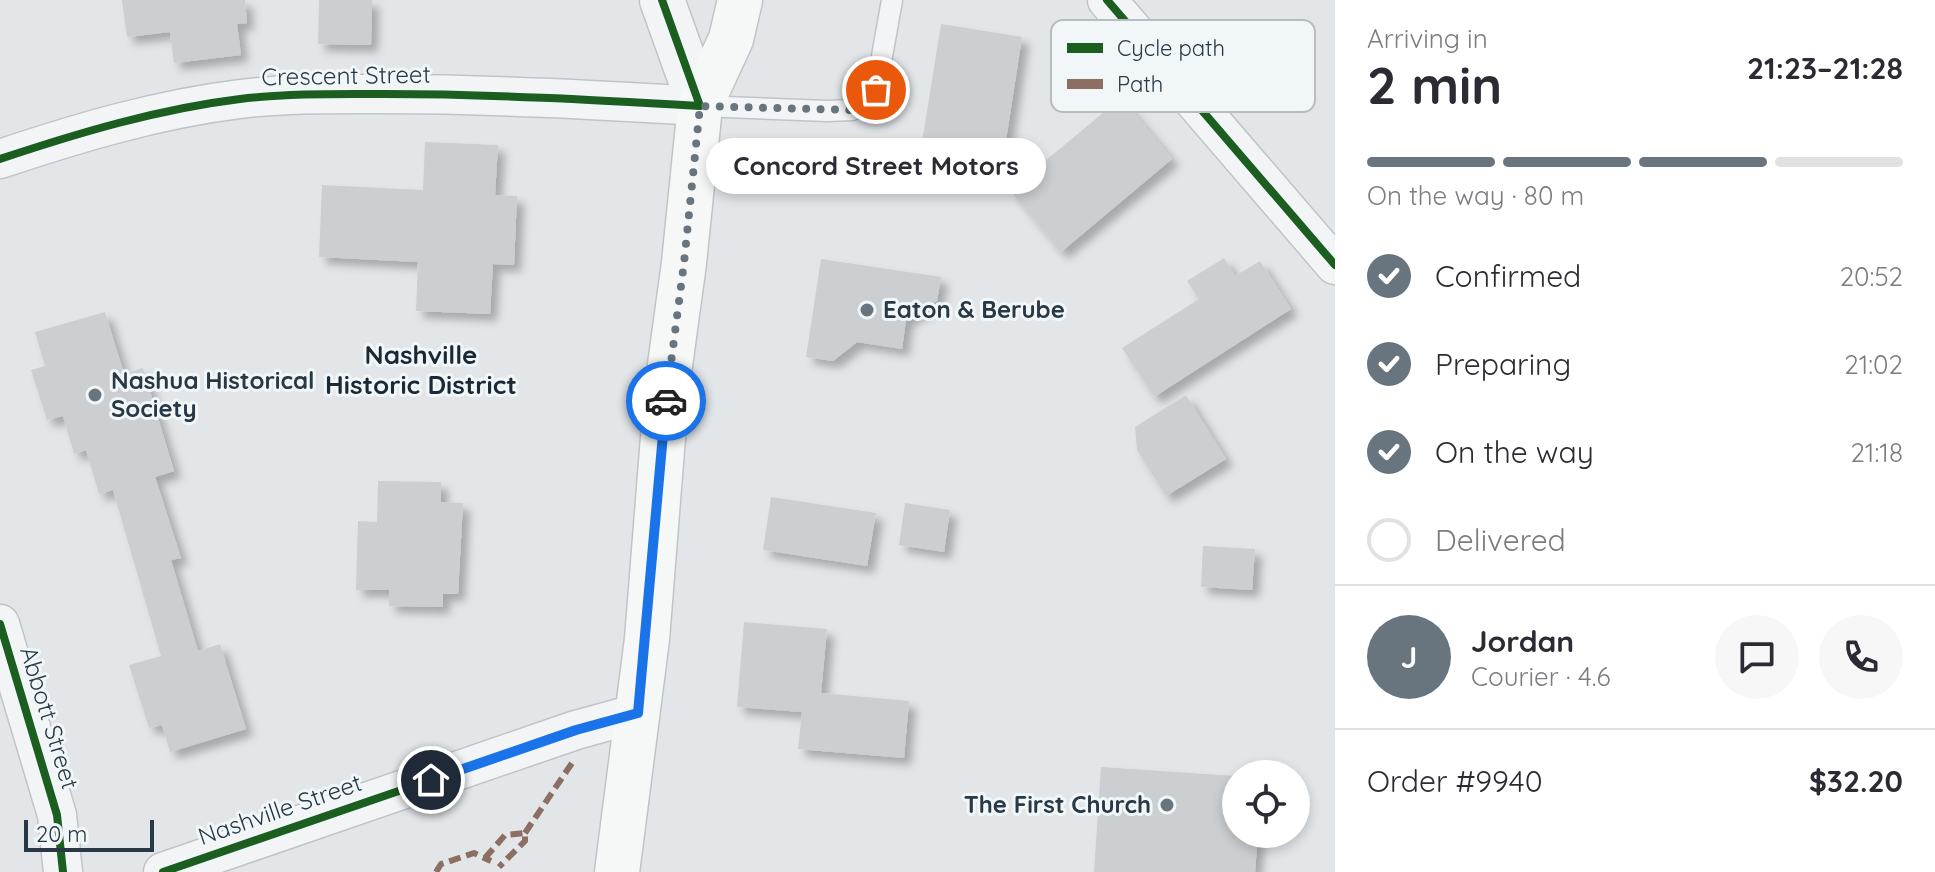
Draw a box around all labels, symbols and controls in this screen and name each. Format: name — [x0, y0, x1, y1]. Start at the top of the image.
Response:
legend — [1051, 20, 1315, 112]
text: Arriving in — [1367, 22, 1488, 55]
text: Cycle path — [1117, 34, 1225, 62]
text: 21:23–21:28 — [1747, 49, 1903, 87]
text: 2 min — [1367, 52, 1502, 117]
pin — [842, 56, 910, 124]
street label: Crescent Street — [261, 59, 431, 91]
icon: bag — [854, 68, 898, 112]
text: Path — [1117, 70, 1163, 98]
callout: Concord Street Motors — [706, 138, 1046, 194]
text: Concord Street Motors — [733, 149, 1019, 182]
text: On the way · 80 m — [1367, 179, 1584, 212]
icon: check — [1367, 254, 1411, 298]
text: Confirmed — [1435, 257, 1581, 295]
text: 20:52 — [1840, 260, 1903, 293]
place label: Eaton & Berube — [883, 294, 1065, 324]
marker: Eaton & Berube — [858, 301, 876, 319]
district label: Nashville Historic District — [325, 338, 517, 401]
icon: check — [1367, 342, 1411, 386]
text: Preparing — [1435, 345, 1571, 383]
text: 21:02 — [1844, 348, 1903, 381]
courier — [626, 361, 706, 441]
place label: Nashua Historical Society — [111, 365, 315, 423]
icon: car — [644, 379, 688, 423]
marker: Nashua Historical Society — [86, 386, 104, 404]
icon: check — [1367, 430, 1411, 474]
text: On the way — [1435, 433, 1594, 471]
text: 21:18 — [1850, 436, 1903, 469]
text: Delivered — [1435, 521, 1566, 559]
button: chat — [1715, 615, 1799, 699]
button: phone — [1819, 615, 1903, 699]
text: Jordan — [1471, 622, 1574, 660]
text: J — [1401, 638, 1417, 676]
street label: Abbott Street — [14, 643, 86, 793]
text: Courier · 4.6 — [1471, 660, 1610, 693]
pin — [397, 746, 465, 814]
icon: home — [409, 758, 453, 802]
map controls — [1222, 760, 1310, 848]
button: locate — [1222, 760, 1310, 848]
text: Order #9940 — [1367, 762, 1543, 800]
text: $32.20 — [1809, 762, 1903, 800]
street label: Nashville Street — [194, 767, 365, 851]
place label: The First Church — [964, 789, 1151, 819]
marker: The First Church — [1158, 796, 1176, 814]
scale bar — [24, 816, 154, 852]
text: 20 m — [36, 820, 87, 848]

